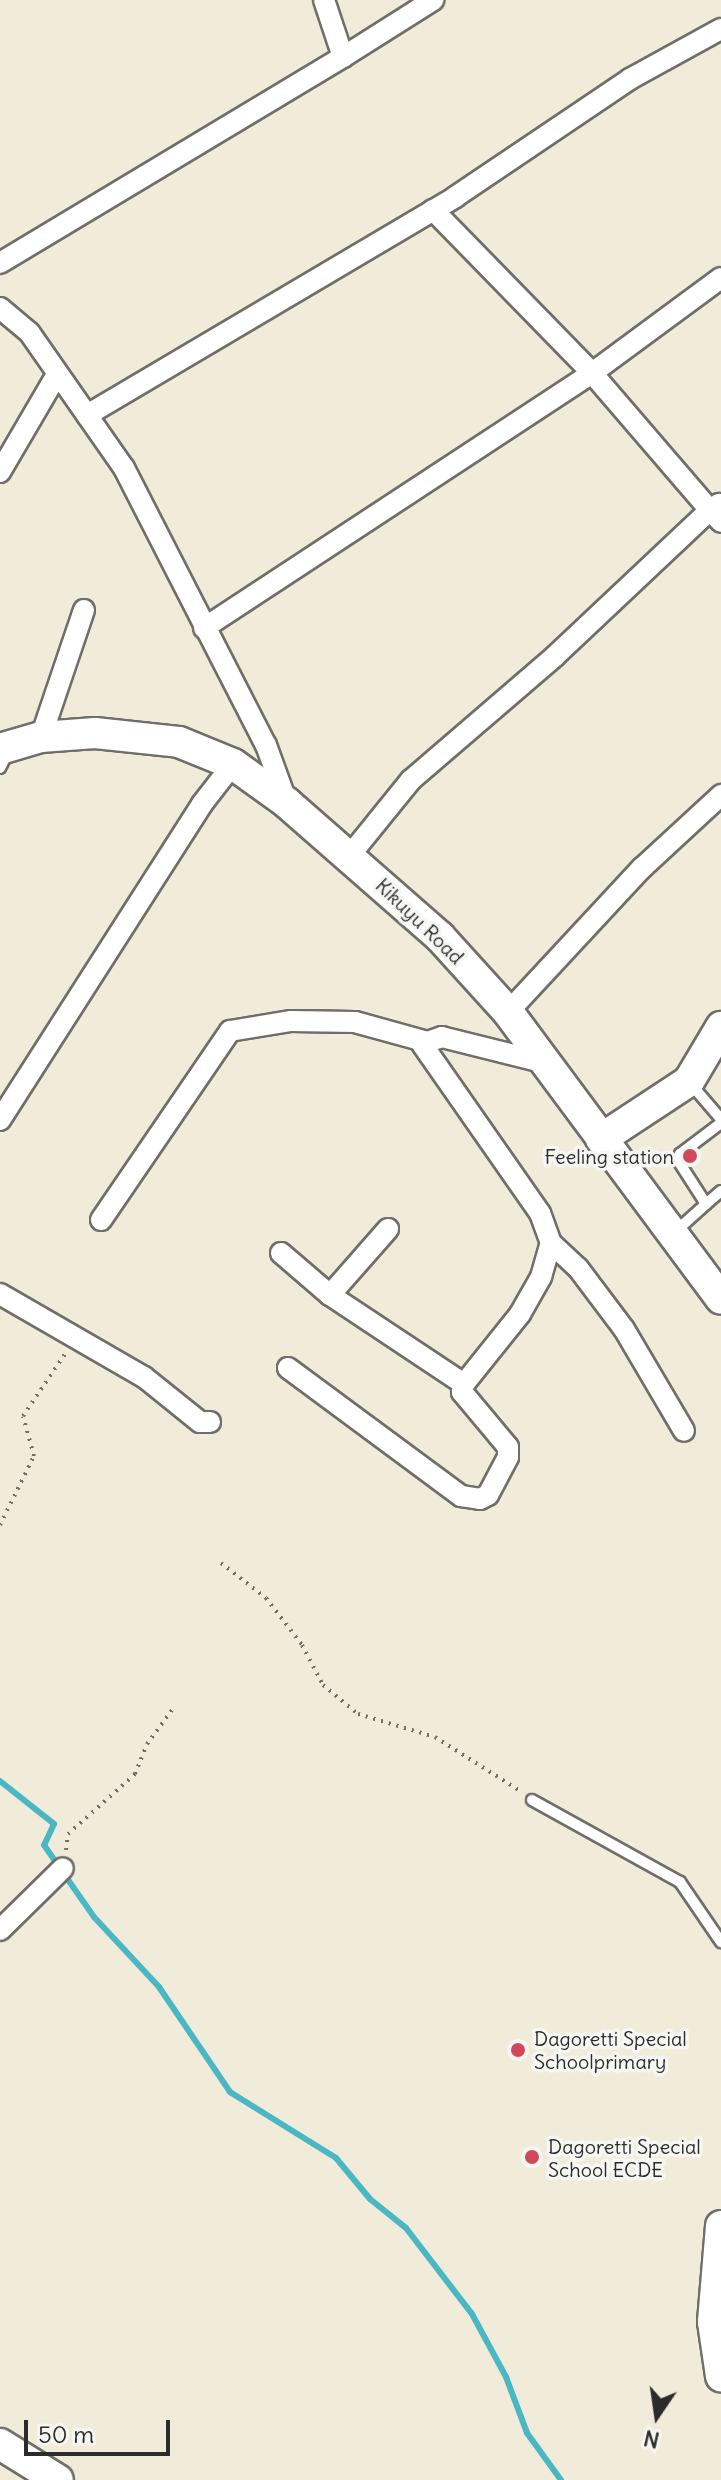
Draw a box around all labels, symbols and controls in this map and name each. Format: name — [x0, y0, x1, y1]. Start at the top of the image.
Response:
street label: Kikuyu Road — [371, 873, 469, 969]
place label: Feeling station — [544, 1144, 674, 1168]
marker: Feeling station — [681, 1147, 699, 1165]
place label: Dagoretti Special Schoolprimary — [534, 2026, 687, 2073]
marker: Dagoretti Special Schoolprimary — [509, 2041, 527, 2059]
place label: Dagoretti Special School ECDE — [548, 2134, 701, 2181]
marker: Dagoretti Special School ECDE — [523, 2148, 541, 2166]
north arrow — [617, 2376, 697, 2456]
scale bar — [28, 2404, 174, 2454]
text: 50 m — [38, 2419, 94, 2449]
text: N — [641, 2424, 662, 2455]

